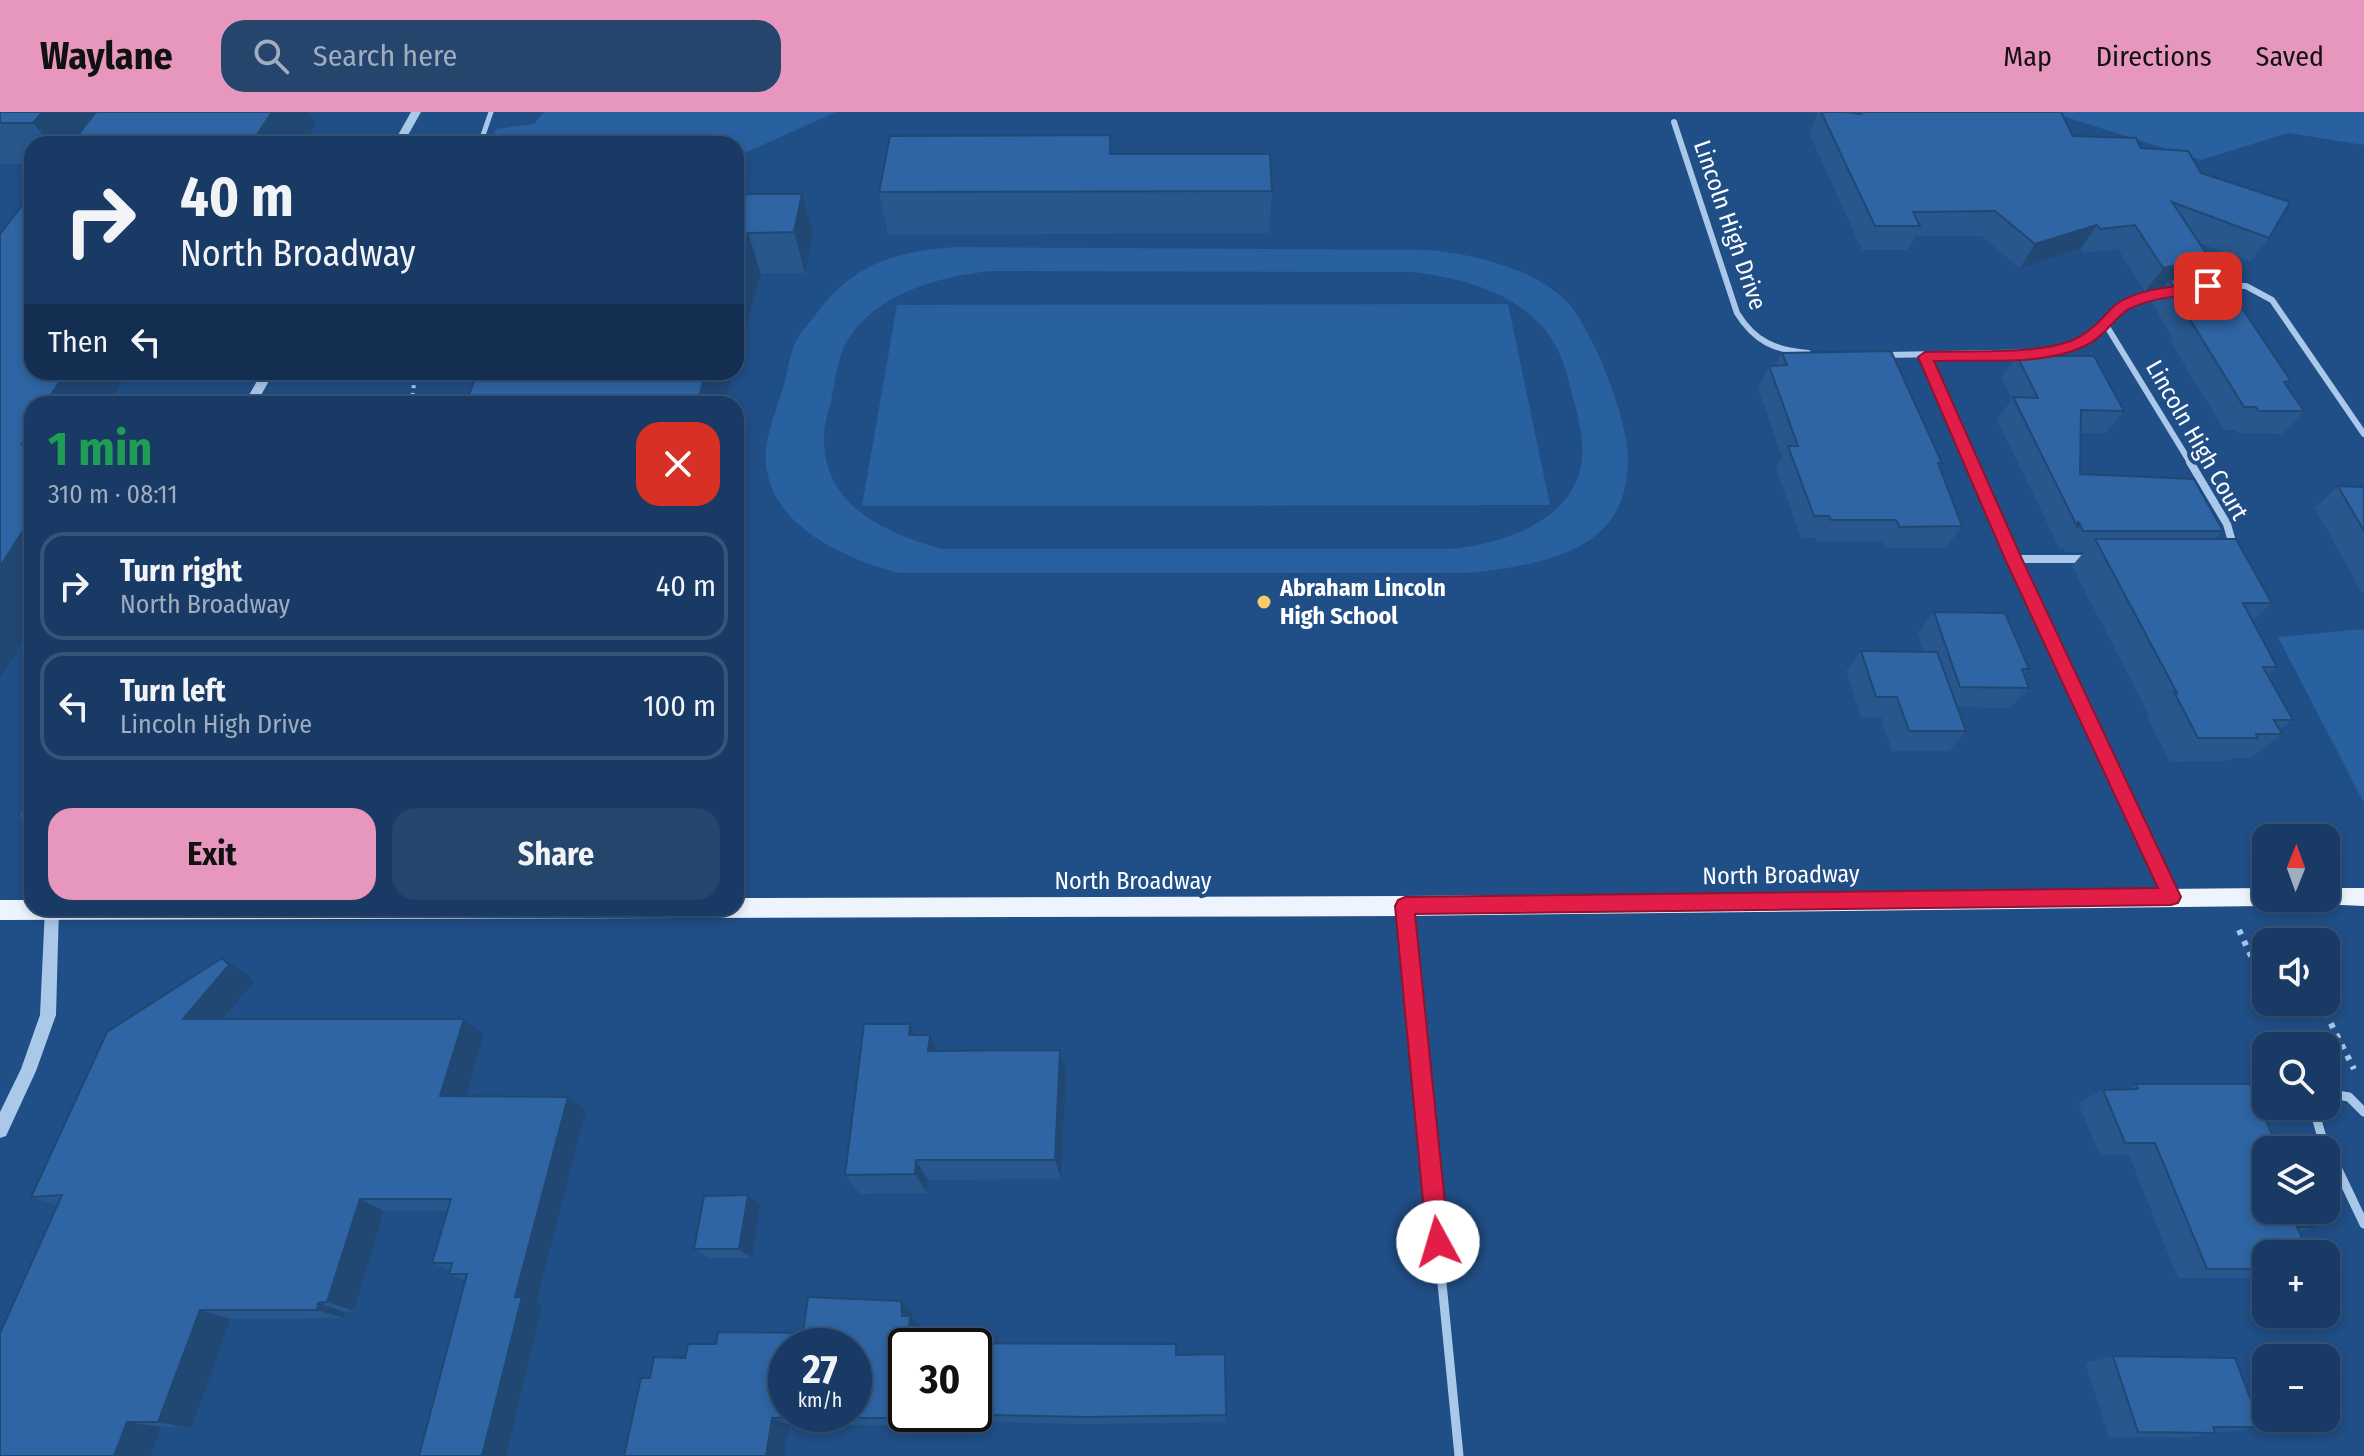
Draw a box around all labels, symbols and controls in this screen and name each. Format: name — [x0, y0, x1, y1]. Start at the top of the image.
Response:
search box — [221, 20, 781, 92]
text: Waylane — [40, 33, 173, 79]
icon: search — [249, 34, 293, 78]
text: Search here — [313, 38, 457, 74]
text: Map — [2003, 40, 2052, 73]
text: Directions — [2096, 40, 2212, 73]
text: Saved — [2256, 40, 2324, 73]
street label: Lincoln High Drive — [1688, 137, 1772, 313]
text: 40 m — [180, 164, 294, 231]
icon: right — [48, 168, 152, 272]
text: North Broadway — [180, 232, 416, 276]
pin — [2174, 252, 2242, 320]
icon: arrive — [2186, 264, 2230, 308]
icon: left — [124, 320, 168, 364]
text: Then — [48, 324, 108, 360]
street label: Lincoln High Court — [2140, 355, 2254, 525]
text: 1 min — [48, 420, 153, 478]
button: close — [636, 422, 720, 506]
text: 310 m · 08:11 — [48, 479, 178, 510]
text: Turn right — [120, 553, 242, 589]
icon: right — [52, 564, 96, 608]
text: 40 m — [656, 568, 716, 604]
place label: Abraham Lincoln High School — [1279, 574, 1446, 630]
text: North Broadway — [120, 589, 290, 620]
marker: Abraham Lincoln High School — [1255, 593, 1273, 611]
text: Turn left — [120, 673, 226, 709]
icon: left — [52, 684, 96, 728]
text: 100 m — [643, 688, 716, 724]
text: Lincoln High Drive — [120, 709, 312, 740]
button: Exit — [48, 808, 376, 900]
button: Share — [392, 808, 720, 900]
north arrow — [2252, 824, 2340, 912]
map controls — [2252, 824, 2340, 1432]
street label: North Broadway — [1702, 860, 1860, 890]
street label: North Broadway — [1054, 867, 1212, 895]
button: sound — [2252, 928, 2340, 1016]
button: search — [2252, 1032, 2340, 1120]
button: layers — [2252, 1136, 2340, 1224]
position arrow — [1396, 1200, 1480, 1284]
button: + — [2252, 1240, 2340, 1328]
speed limit sign: 30 — [888, 1328, 992, 1432]
button: − — [2252, 1344, 2340, 1432]
text: 27 — [802, 1346, 838, 1394]
text: km/h — [798, 1388, 842, 1412]

